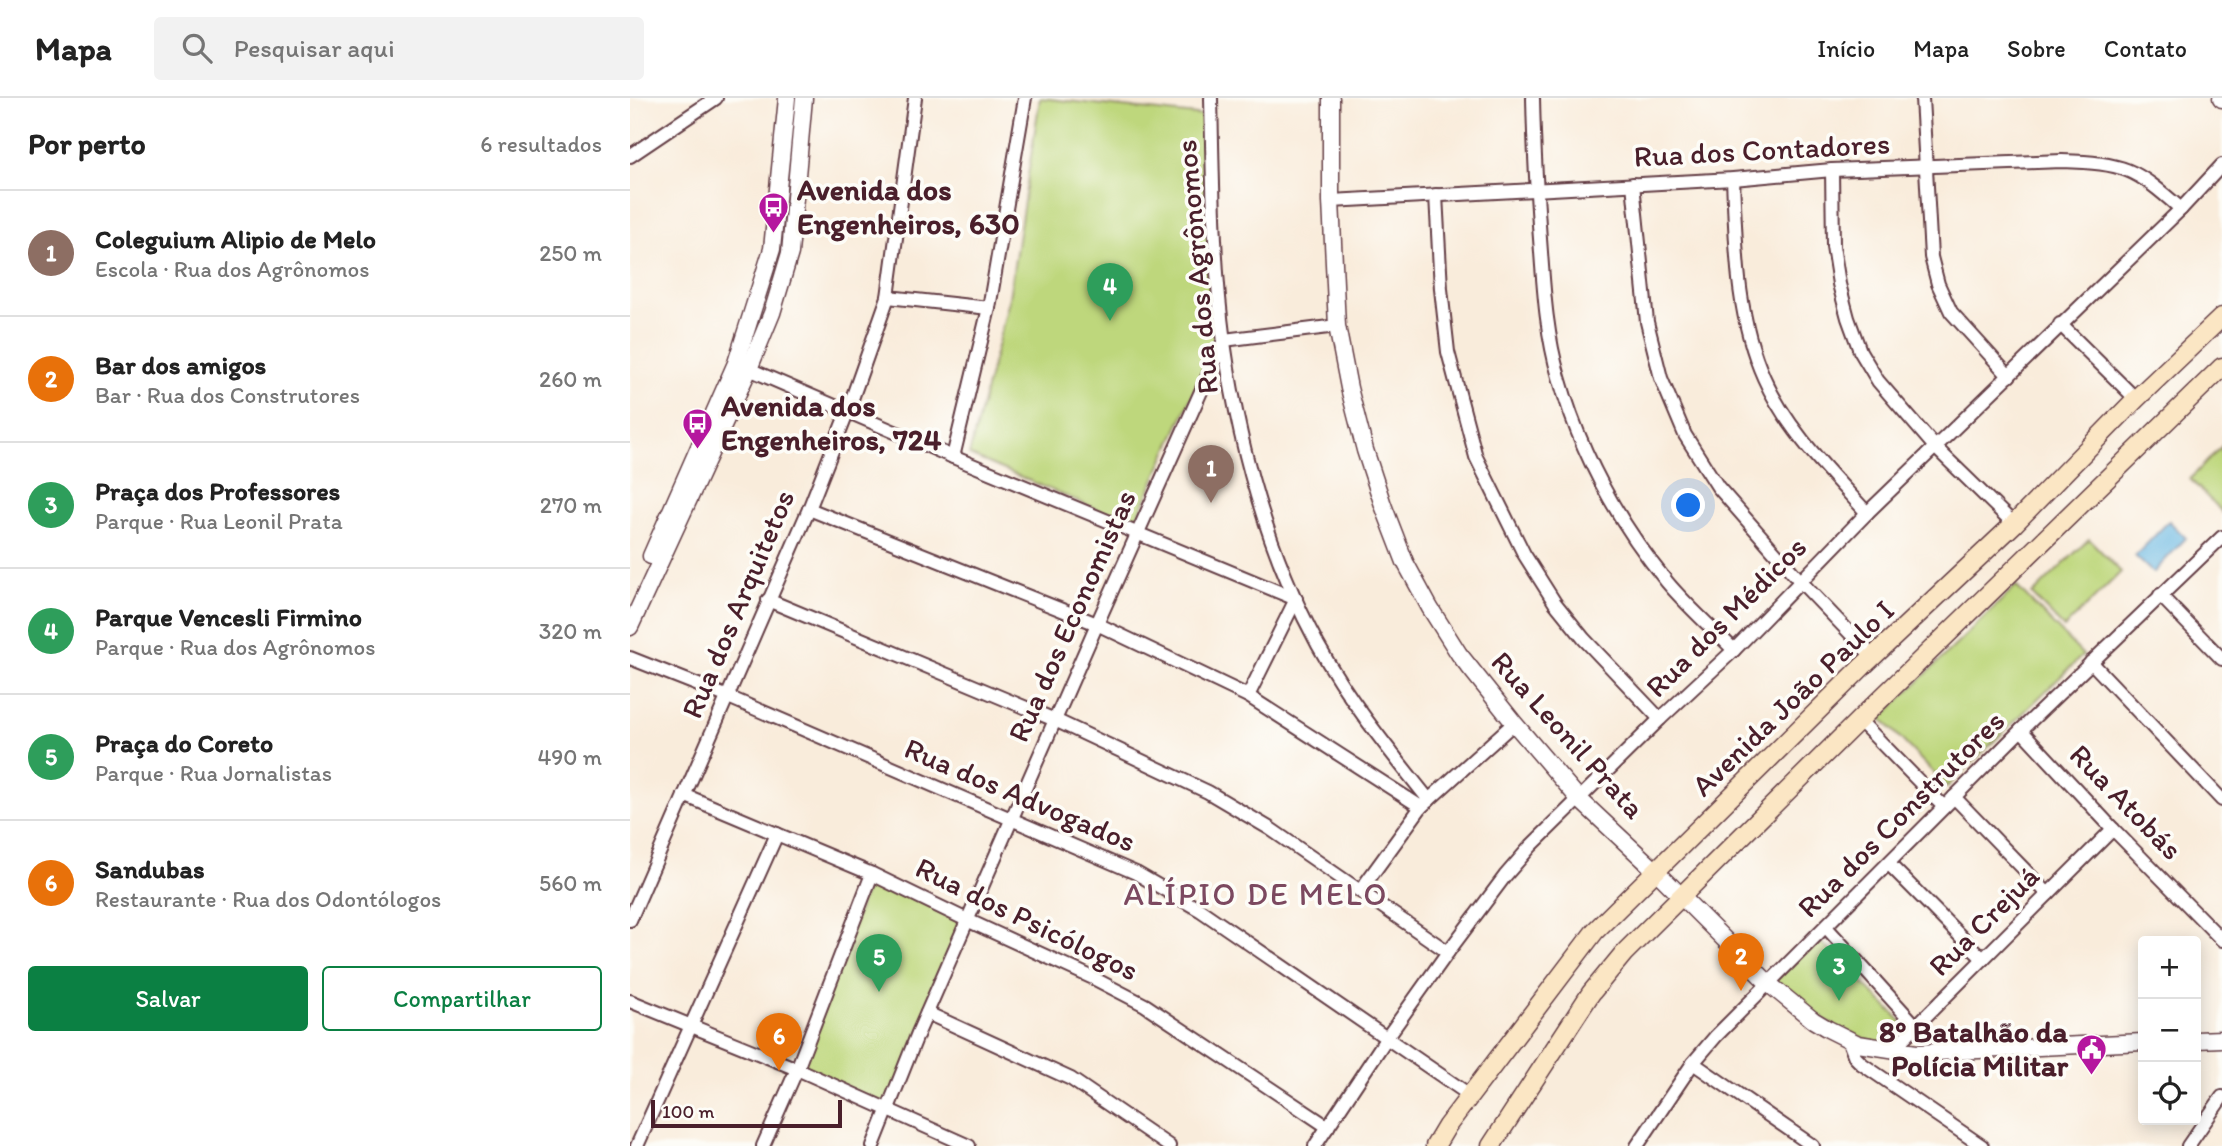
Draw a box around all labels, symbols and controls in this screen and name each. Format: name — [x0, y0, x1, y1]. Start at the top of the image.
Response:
search box — [154, 17, 644, 80]
text: Mapa — [35, 29, 112, 68]
icon: search — [178, 29, 216, 67]
text: Pesquisar aqui — [234, 32, 395, 64]
text: Início — [1817, 34, 1875, 63]
text: Mapa — [1913, 34, 1969, 63]
text: Sobre — [2007, 34, 2066, 63]
text: Contato — [2104, 34, 2187, 63]
street label: Rua dos Contadores — [1633, 124, 1891, 175]
text: Por perto — [28, 125, 146, 162]
text: 6 resultados — [480, 130, 602, 158]
street label: Rua dos Agrônomos — [1167, 138, 1226, 396]
place label: Avenida dos Engenheiros, 630 — [796, 171, 1020, 242]
bus stop icon: Avenida dos Engenheiros, 630 — [757, 190, 791, 234]
text: Coleguium Alipio de Melo — [95, 223, 376, 255]
text: 1 — [46, 239, 56, 267]
text: 250 m — [539, 239, 602, 267]
text: Escola · Rua dos Agrônomos — [95, 255, 370, 283]
pin: 4 — [1087, 263, 1133, 321]
text: Bar dos amigos — [95, 349, 266, 381]
text: 2 — [45, 365, 57, 393]
text: 260 m — [539, 365, 602, 393]
text: Bar · Rua dos Construtores — [95, 381, 360, 409]
place label: Avenida dos Engenheiros, 724 — [720, 387, 942, 458]
bus stop icon: Avenida dos Engenheiros, 724 — [681, 406, 715, 450]
pin: 1 — [1188, 445, 1234, 503]
text: Praça dos Professores — [95, 475, 340, 507]
street label: Rua dos Arquitetos — [673, 484, 802, 724]
street label: Rua dos Economistas — [999, 484, 1144, 747]
your location — [1671, 488, 1705, 522]
text: 3 — [45, 491, 57, 519]
text: 270 m — [540, 491, 602, 519]
text: Parque · Rua Leonil Prata — [95, 507, 343, 535]
street label: Rua dos Médicos — [1637, 528, 1814, 705]
street label: Avenida João Paulo I — [1684, 591, 1902, 804]
text: Parque Vencesli Firmino — [95, 601, 362, 633]
text: 4 — [44, 617, 58, 645]
text: 320 m — [539, 617, 602, 645]
text: Parque · Rua dos Agrônomos — [95, 633, 375, 661]
street label: Rua Leonil Prata — [1483, 643, 1653, 826]
street label: Rua dos Construtores — [1789, 702, 2012, 925]
text: Praça do Coreto — [95, 727, 273, 759]
street label: Rua dos Advogados — [899, 729, 1141, 860]
street label: Rua Atobás — [2062, 736, 2191, 867]
text: 5 — [45, 743, 57, 771]
text: 490 m — [537, 743, 602, 771]
text: Parque · Rua Jornalistas — [95, 759, 332, 787]
street label: Rua dos Psicólogos — [910, 849, 1145, 989]
text: Sandubas — [95, 853, 205, 885]
street label: Rua Crejuá — [1921, 857, 2047, 984]
text: 6 — [45, 869, 57, 897]
text: 560 m — [539, 869, 602, 897]
district label: ALÍPIO DE MELO — [1124, 875, 1388, 913]
text: Restaurante · Rua dos Odontólogos — [95, 885, 441, 913]
pin: 2 — [1718, 933, 1764, 991]
pin: 5 — [856, 934, 902, 992]
map controls — [2138, 936, 2201, 1125]
button: + — [2138, 936, 2201, 999]
pin: 3 — [1816, 943, 1862, 1001]
button: Salvar — [28, 966, 308, 1031]
button: Compartilhar — [322, 966, 602, 1031]
button: − — [2138, 999, 2201, 1062]
pin: 6 — [756, 1013, 802, 1071]
place label: 8º Batalhão da Polícia Militar — [1879, 1013, 2069, 1084]
public building icon: 8º Batalhão da Polícia Militar — [2074, 1032, 2108, 1076]
button: locate — [2138, 1062, 2201, 1125]
scale bar — [651, 1097, 842, 1129]
text: 100 m — [662, 1100, 714, 1123]

